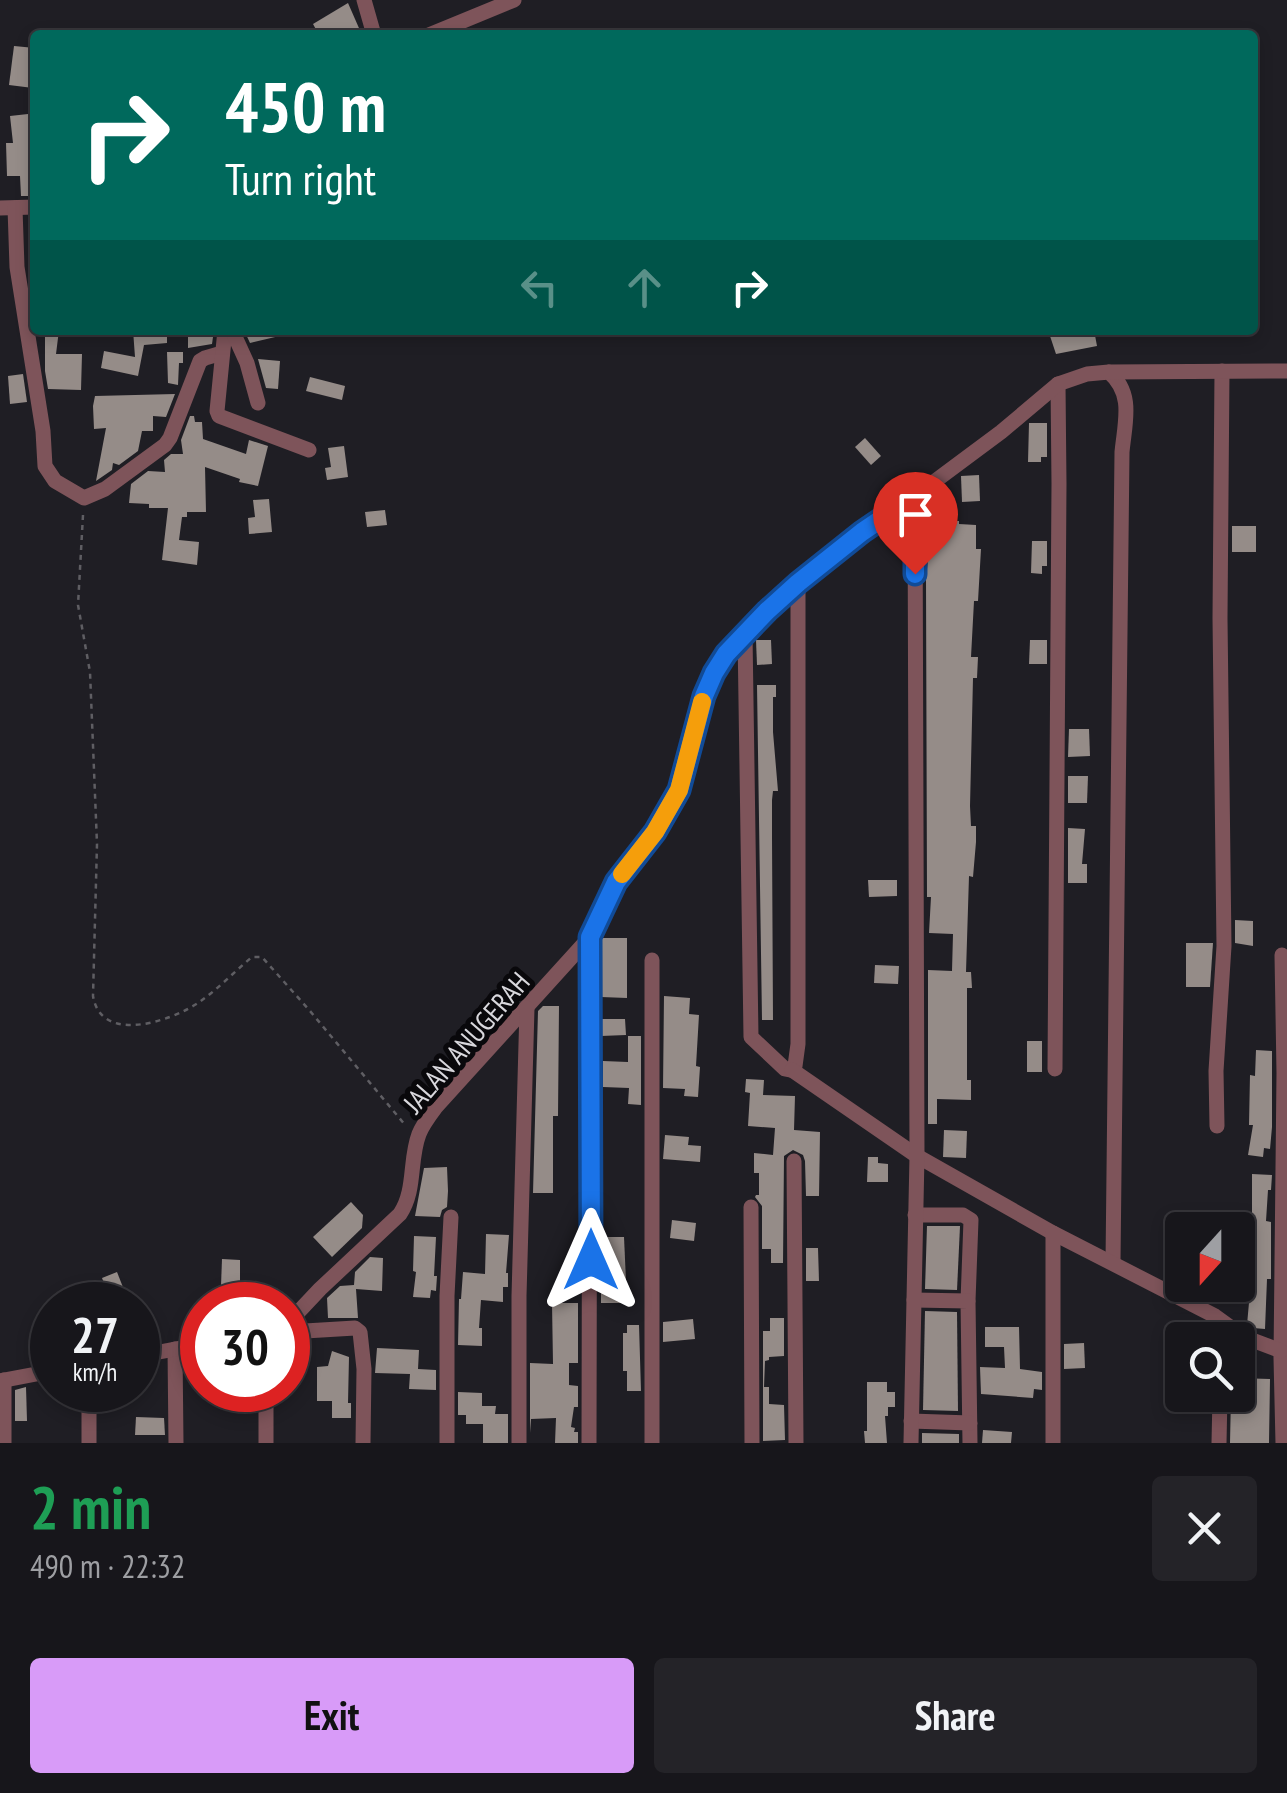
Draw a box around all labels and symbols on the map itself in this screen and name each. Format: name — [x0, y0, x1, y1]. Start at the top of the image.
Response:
pin — [873, 472, 958, 575]
street label: JALAN ANUGERAH — [394, 964, 537, 1121]
position arrow — [539, 1208, 643, 1312]
north arrow — [1165, 1212, 1255, 1302]
speed limit sign: 30 — [180, 1282, 310, 1412]

